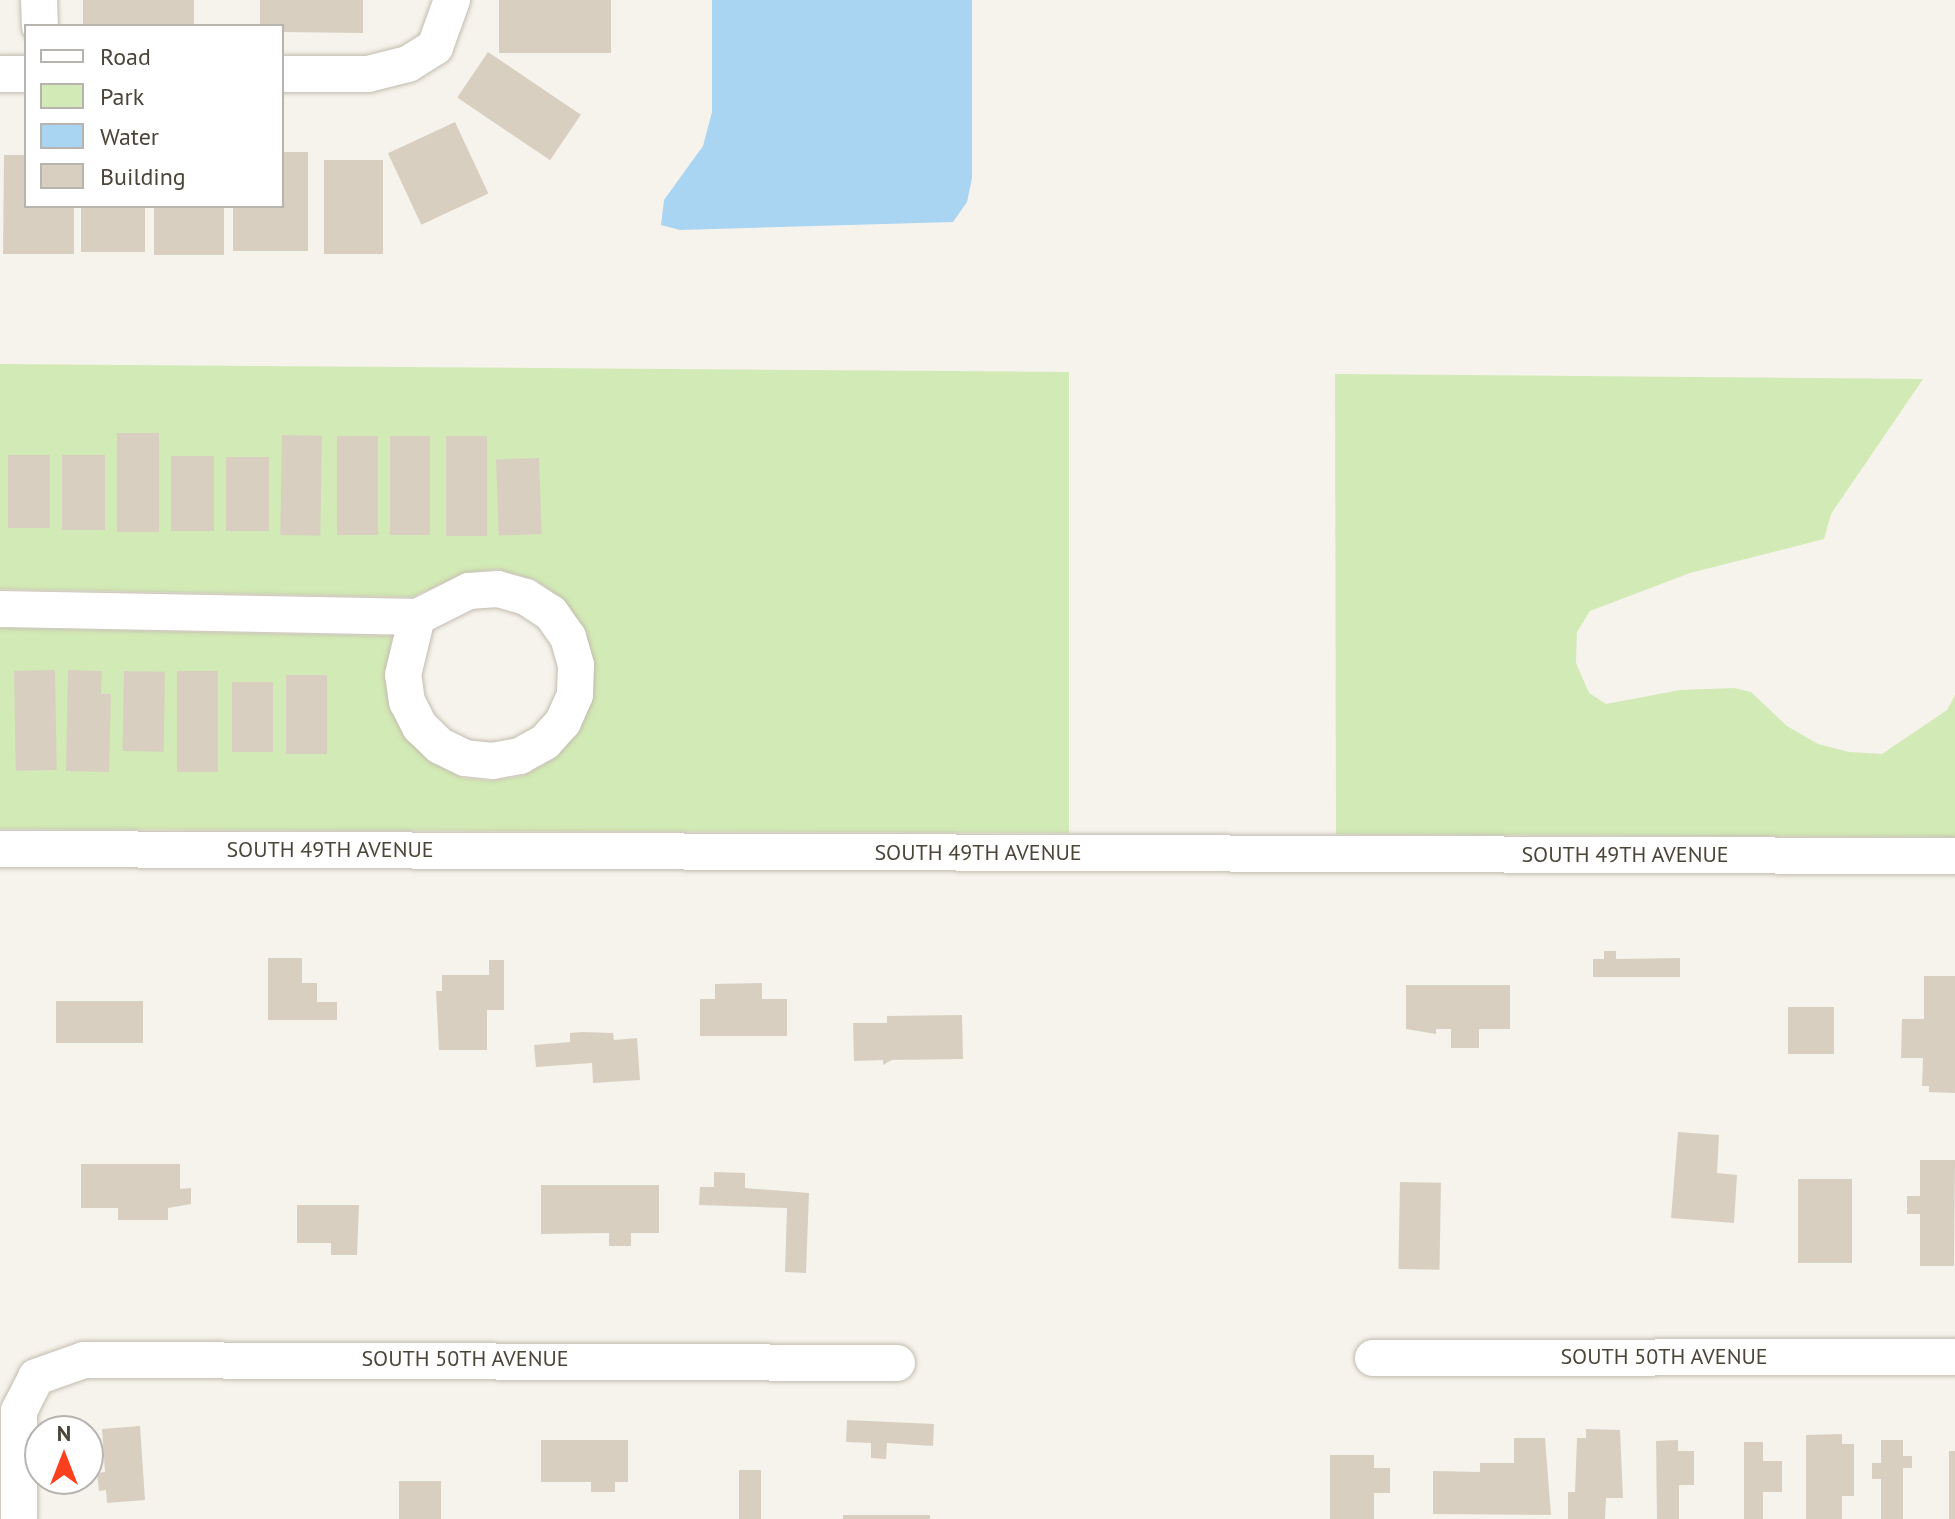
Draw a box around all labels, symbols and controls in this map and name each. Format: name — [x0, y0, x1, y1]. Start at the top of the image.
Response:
legend — [24, 24, 284, 208]
text: Road — [100, 41, 151, 72]
text: Park — [100, 81, 144, 112]
text: Water — [100, 121, 159, 152]
text: Building — [100, 161, 186, 192]
street label: SOUTH 49TH AVENUE — [226, 837, 434, 863]
street label: SOUTH 49TH AVENUE — [874, 840, 1082, 866]
street label: SOUTH 49TH AVENUE — [1521, 842, 1729, 868]
street label: SOUTH 50TH AVENUE — [1560, 1344, 1768, 1370]
street label: SOUTH 50TH AVENUE — [361, 1346, 569, 1372]
north arrow — [24, 1415, 104, 1495]
text: N — [57, 1419, 71, 1447]

